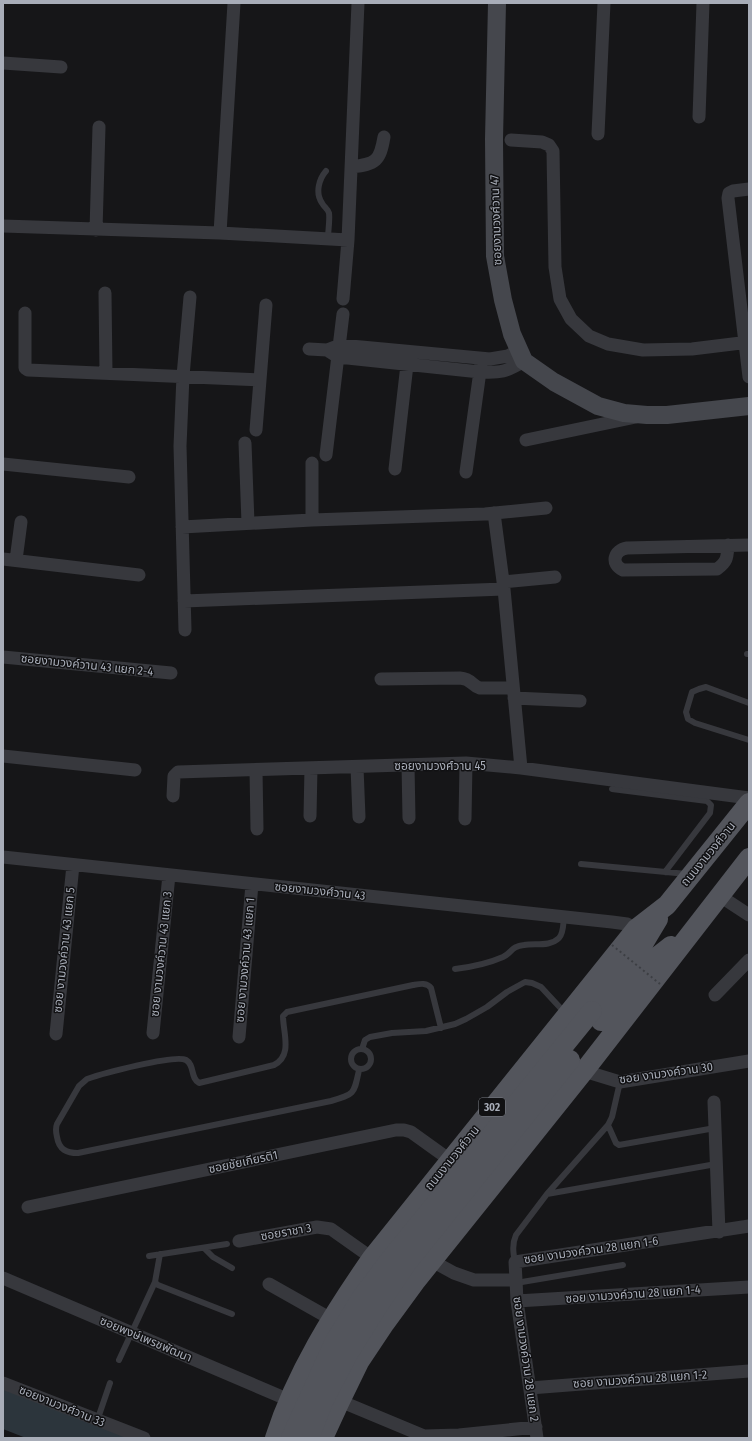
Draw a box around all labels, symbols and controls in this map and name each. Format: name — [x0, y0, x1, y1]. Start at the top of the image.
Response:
street label: ซอยงามวงศ์วาน 47 — [487, 174, 505, 266]
street label: ซอยงามวงค์วาน 43 แยก 2-4 — [20, 651, 154, 679]
street label: ซอยงามวงศ์วาน 45 — [394, 759, 486, 773]
street label: ถนนงามวงศ์วาน — [678, 819, 738, 889]
street label: ซอยงามวงศ์วาน 43 — [274, 879, 366, 903]
street label: ซอย งามวงค์วาน 43 แยก 5 — [50, 886, 78, 1013]
street label: ซอย งามวงค์วาน 43 แยก 3 — [147, 891, 175, 1017]
street label: ซอย งามวงค์วาน 43 แยก 1 — [233, 897, 257, 1023]
street label: ซอย งามวงค์วาน 30 — [618, 1059, 714, 1087]
road number: 302 — [479, 1098, 505, 1116]
street label: ถนนงามวงศ์วาน — [422, 1123, 482, 1193]
street label: ซอยชัยเกียรติ1 — [207, 1148, 279, 1176]
street label: ซอยราชา 3 — [260, 1221, 312, 1243]
street label: ซอย งามวงค์วาน 28 แยก 1-6 — [523, 1234, 659, 1266]
street label: ซอย งามวงค์วาน 28 แยก 1-4 — [565, 1282, 701, 1306]
street label: ซอย งามวงค์วาน 28 แยก 2 — [510, 1296, 542, 1422]
street label: ซอยพงษ์เพรชพัฒนา — [98, 1313, 194, 1365]
street label: ซอย งามวงค์วาน 28 แยก 1-2 — [573, 1367, 707, 1391]
street label: ซอยงามวงศ์วาน 33 — [17, 1382, 107, 1430]

